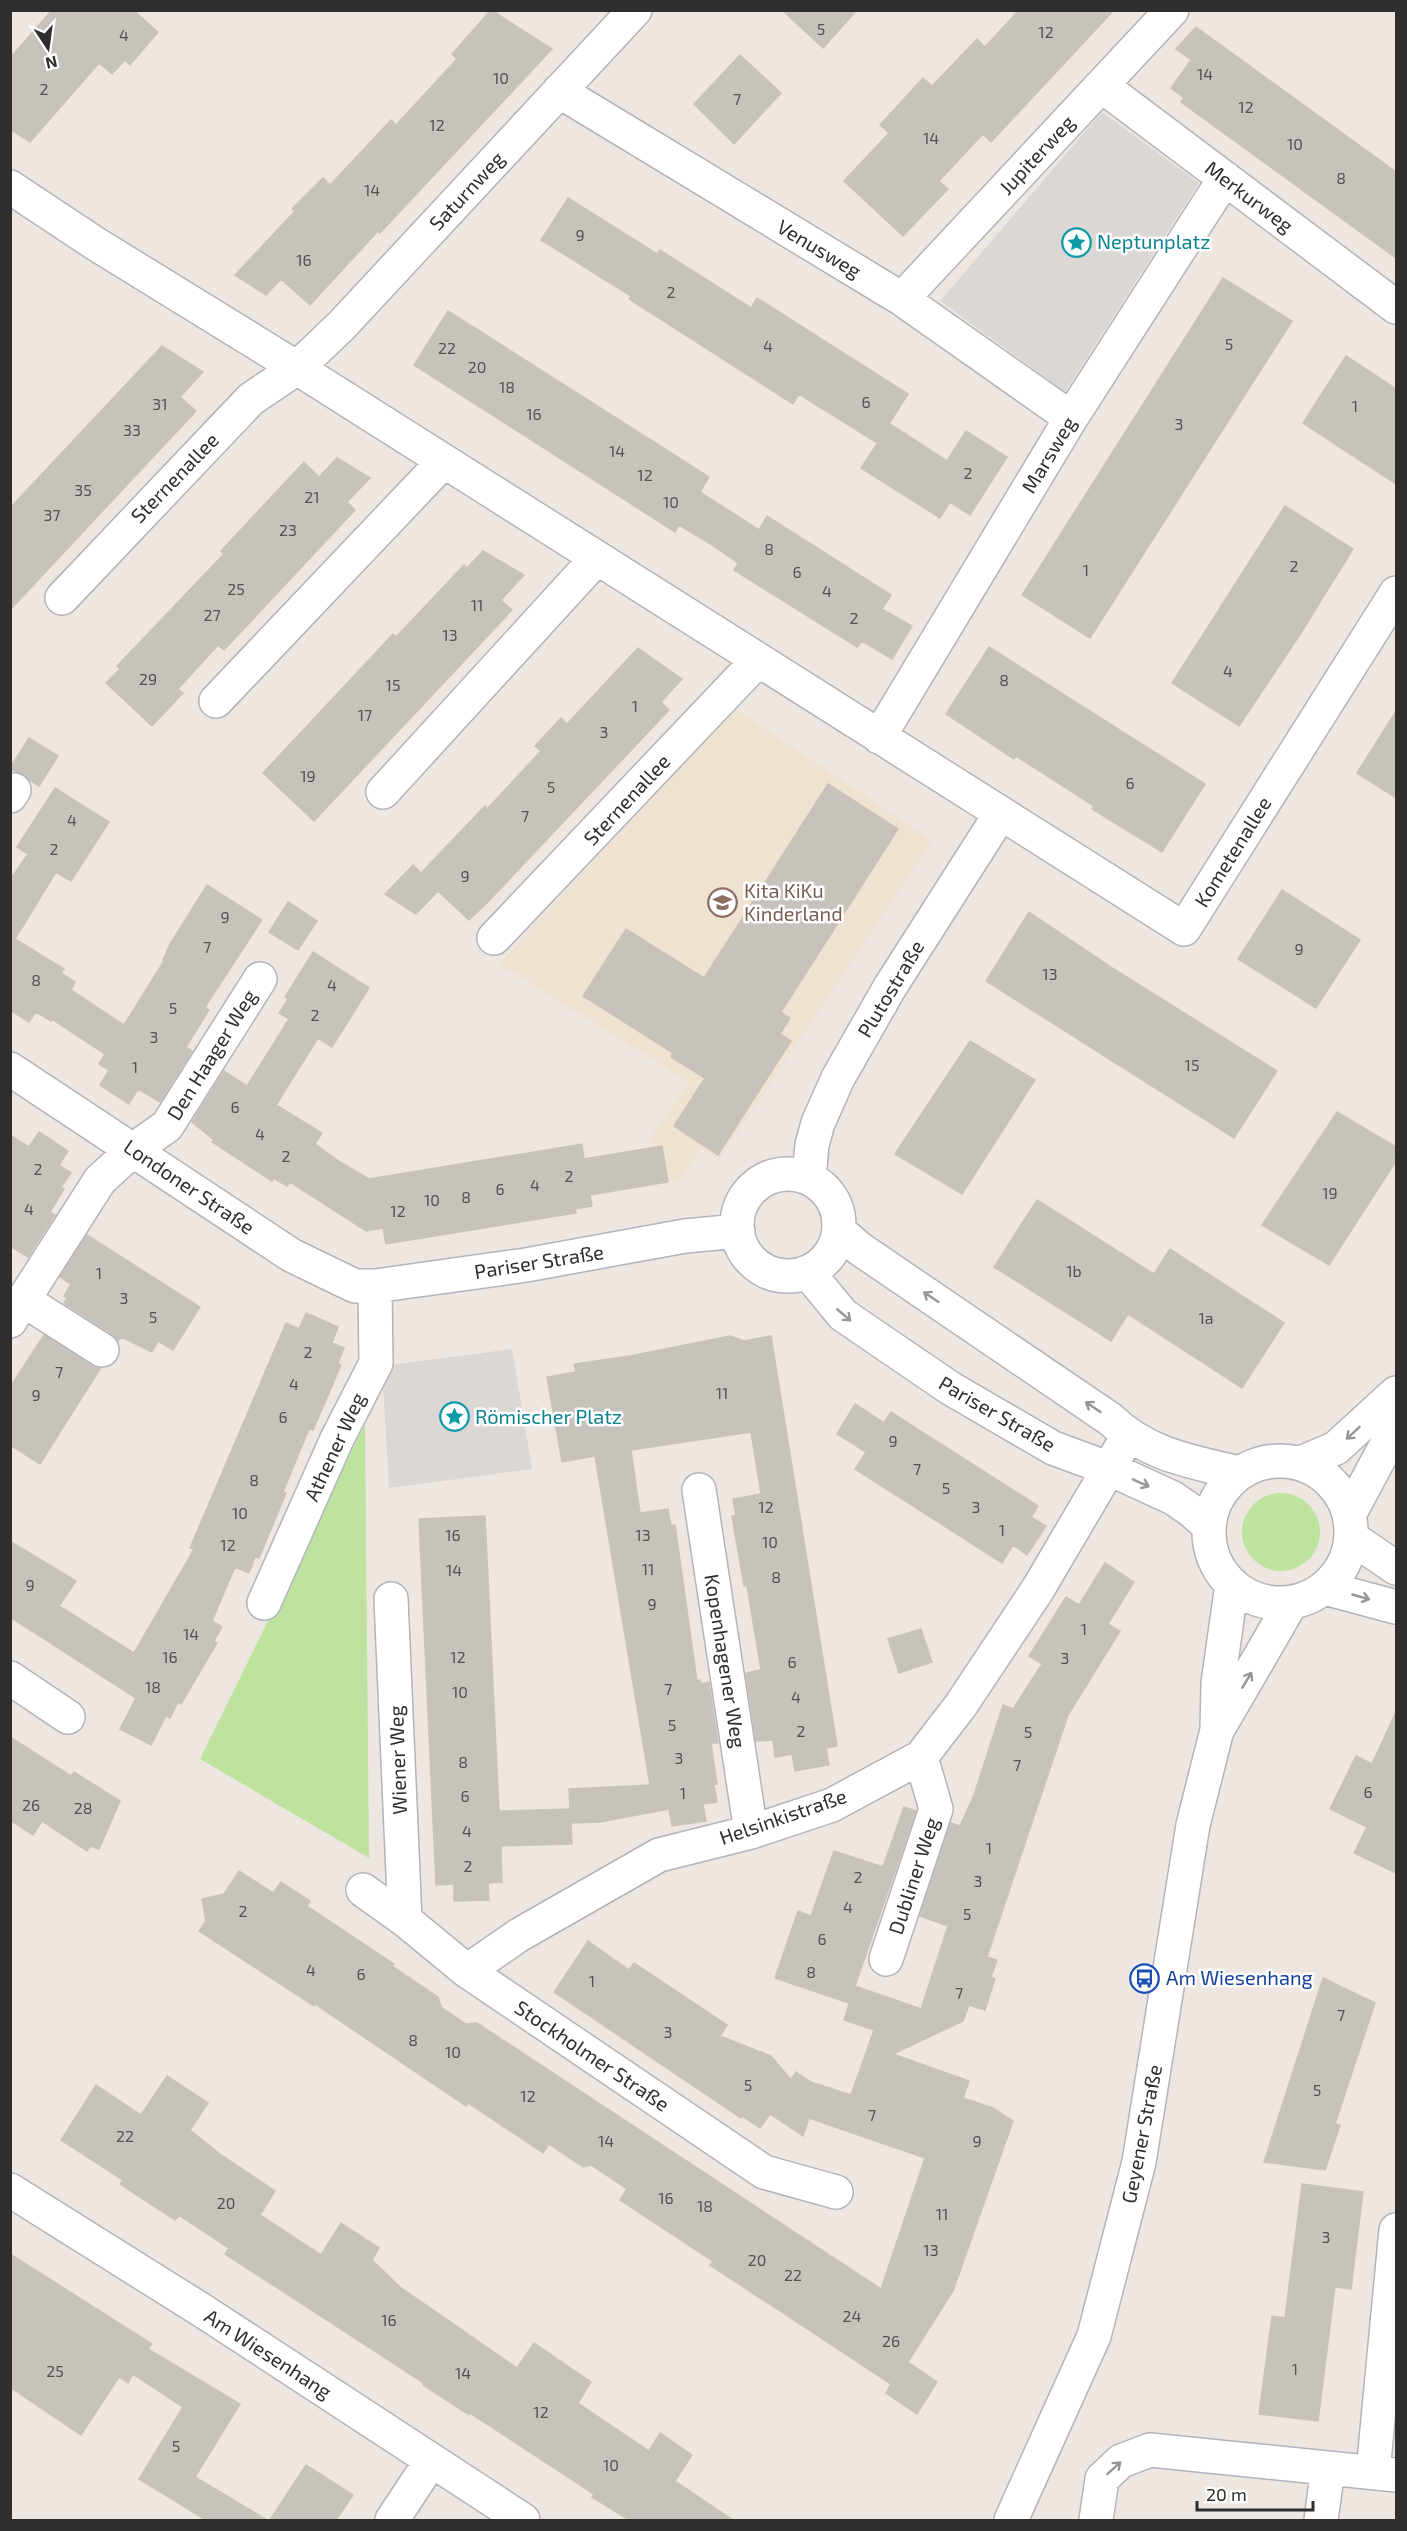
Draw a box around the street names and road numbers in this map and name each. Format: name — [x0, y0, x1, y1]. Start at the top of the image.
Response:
street label: Jupiterweg — [994, 110, 1079, 199]
street label: Saturnweg — [424, 146, 509, 235]
street label: Merkurweg — [1201, 155, 1298, 237]
street label: Venusweg — [773, 214, 866, 283]
street label: Marsweg — [1016, 412, 1080, 497]
street label: Sternenallee — [125, 427, 223, 527]
street label: Sternenallee — [578, 749, 675, 850]
street label: Kometenallee — [1189, 792, 1276, 911]
street label: Plutostraße — [852, 936, 929, 1041]
street label: Den Haager Weg — [161, 985, 261, 1124]
street label: Londoner Straße — [120, 1134, 259, 1239]
street label: Pariser Straße — [472, 1239, 605, 1283]
street label: Pariser Straße — [935, 1370, 1060, 1456]
street label: Athener Weg — [299, 1389, 370, 1505]
street label: Kopenhagener Weg — [700, 1572, 752, 1750]
street label: Wiener Weg — [383, 1705, 411, 1815]
street label: Helsinkistraße — [716, 1783, 849, 1849]
street label: Dubliner Weg — [883, 1814, 943, 1937]
street label: Stockholmer Straße — [511, 1995, 674, 2116]
street label: Geyener Straße — [1116, 2062, 1166, 2205]
street label: Am Wiesenhang — [200, 2303, 337, 2403]

